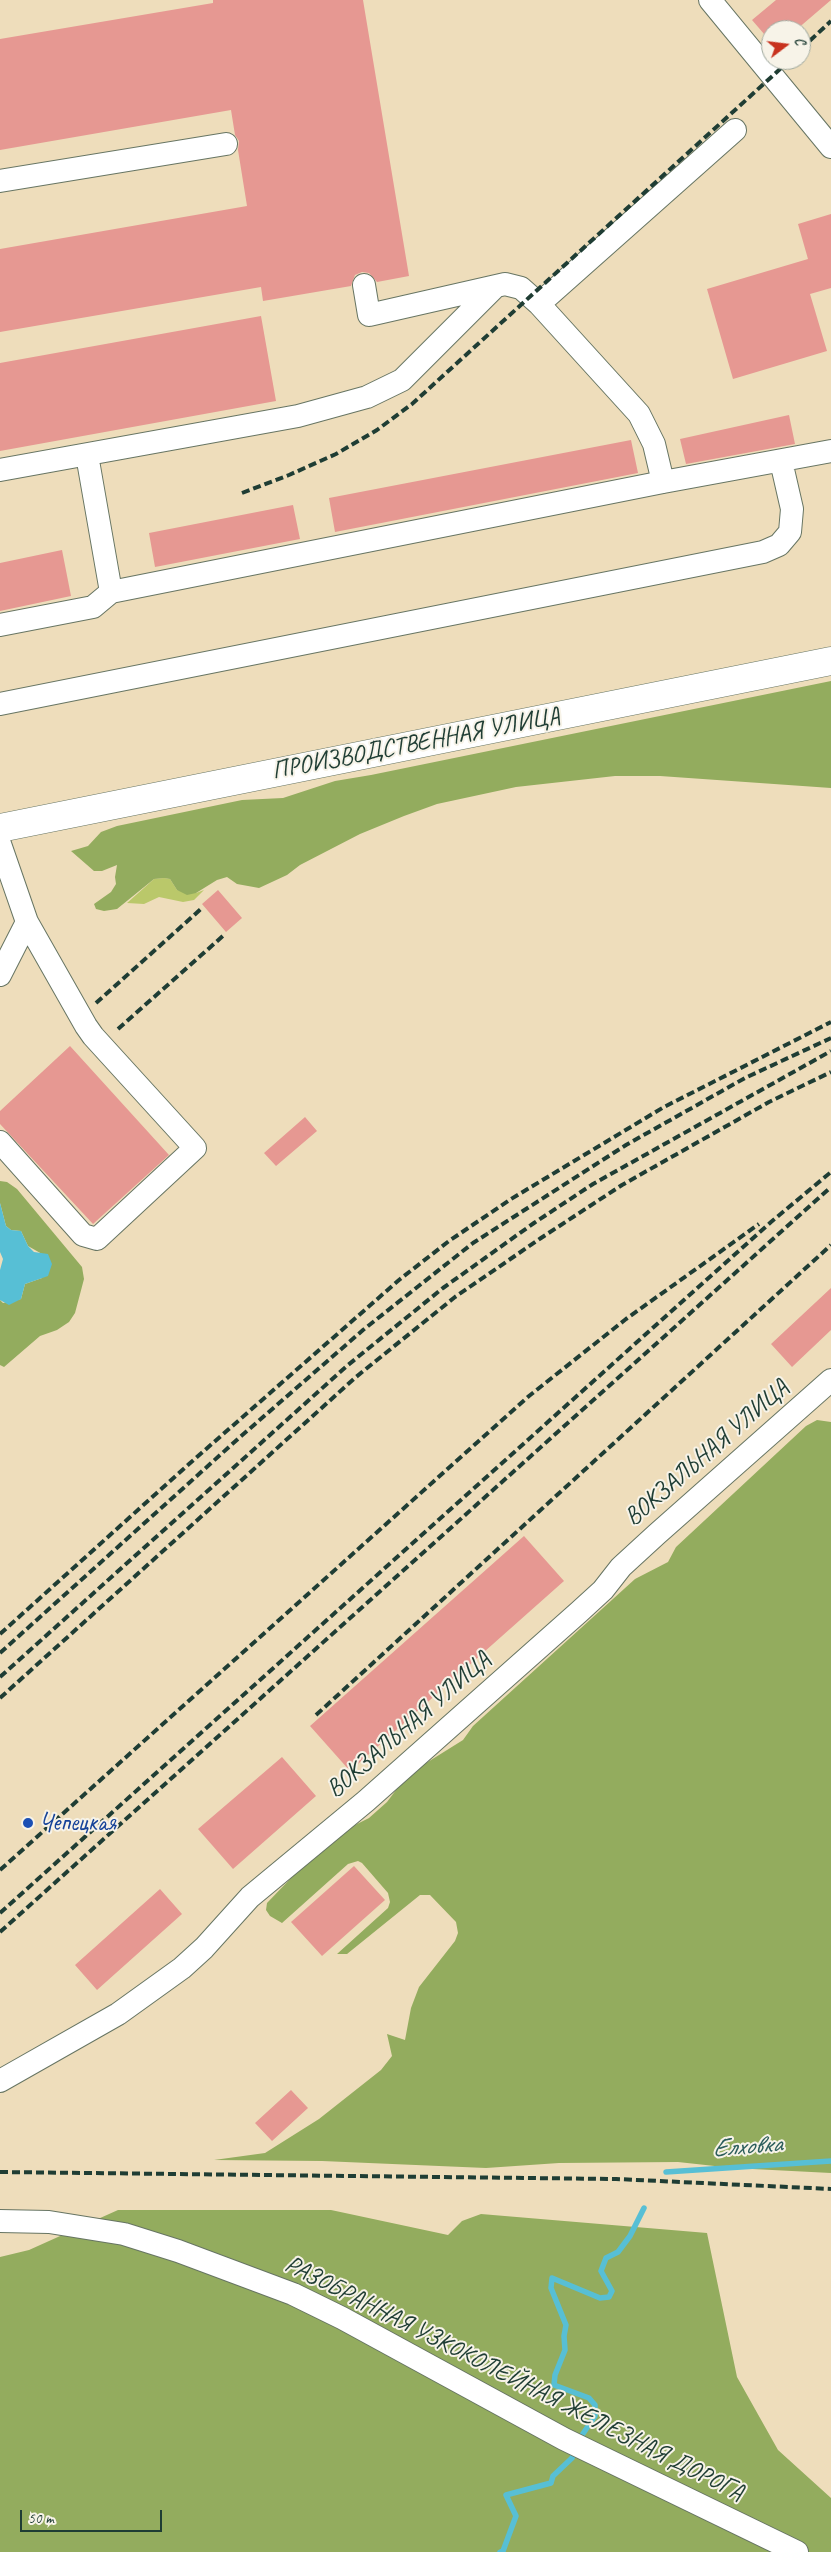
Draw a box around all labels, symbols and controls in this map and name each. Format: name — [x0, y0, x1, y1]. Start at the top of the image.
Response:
north arrow — [761, 20, 811, 70]
text: С — [791, 36, 809, 47]
street label: ПРОИЗВОДСТВЕННАЯ УЛИЦА — [270, 701, 562, 787]
street label: ВОКЗАЛЬНАЯ УЛИЦА — [619, 1373, 795, 1533]
street label: ВОКЗАЛЬНАЯ УЛИЦА — [321, 1645, 497, 1805]
place label: Чепецкая — [39, 1808, 116, 1838]
marker: Чепецкая — [21, 1816, 35, 1830]
water label: Елховка — [711, 2129, 783, 2165]
street label: РАЗОБРАННАЯ УЗКОКОЛЕЙНАЯ ЖЕЛЕЗНАЯ ДОРОГА — [280, 2250, 748, 2508]
scale bar — [22, 2500, 165, 2532]
text: 50 m — [28, 2509, 54, 2528]

